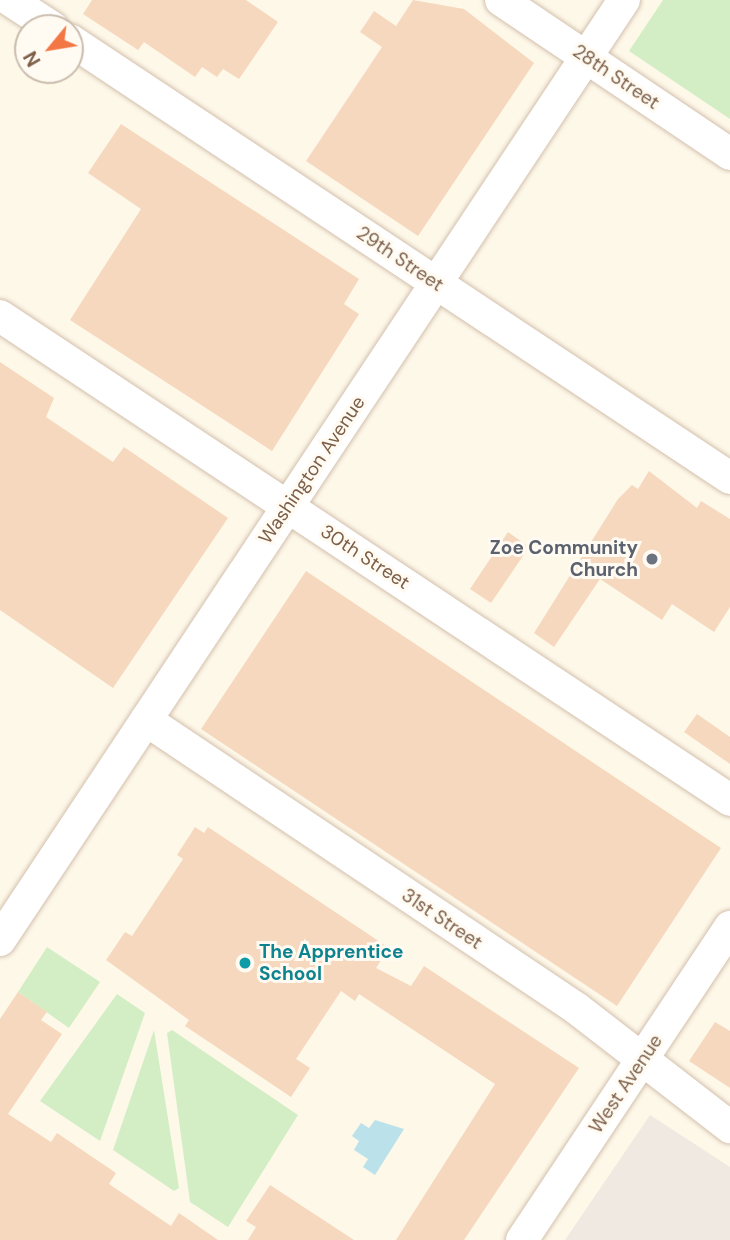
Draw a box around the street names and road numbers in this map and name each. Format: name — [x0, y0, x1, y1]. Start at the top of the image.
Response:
street label: 28th Street — [568, 40, 664, 114]
street label: 29th Street — [352, 222, 448, 296]
street label: Washington Avenue — [254, 392, 370, 548]
street label: 30th Street — [316, 520, 414, 594]
street label: 31st Street — [397, 884, 487, 954]
street label: West Avenue — [585, 1030, 667, 1138]

